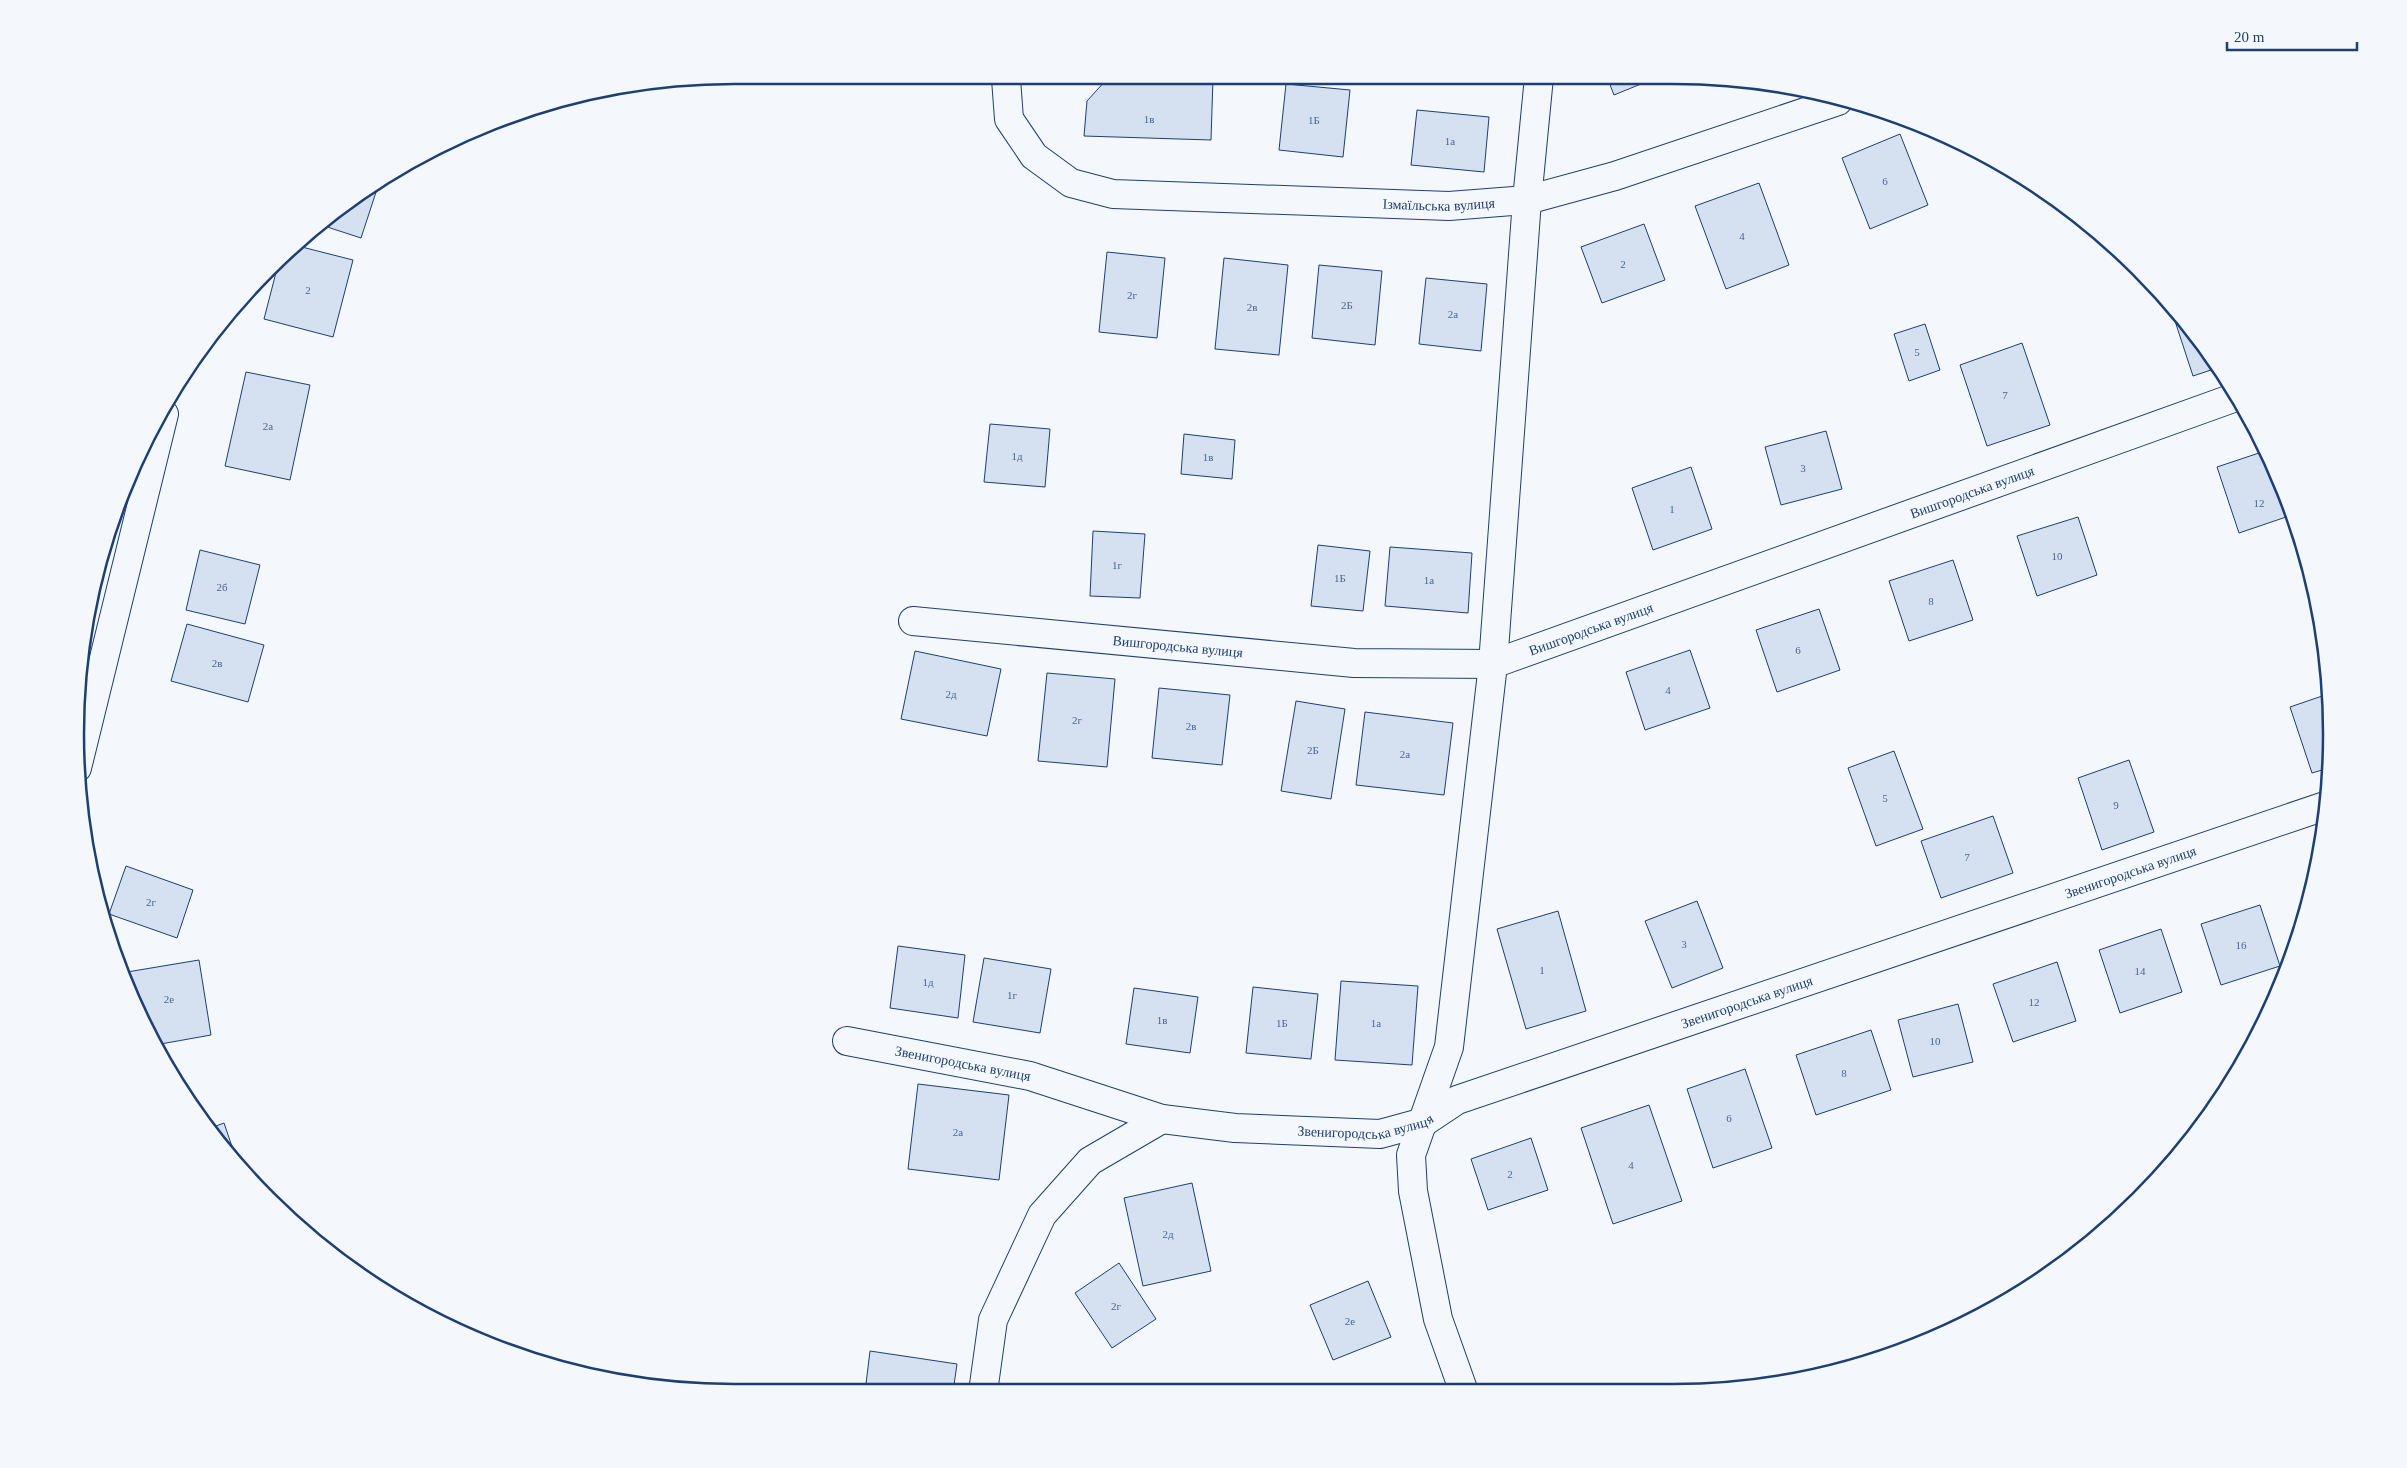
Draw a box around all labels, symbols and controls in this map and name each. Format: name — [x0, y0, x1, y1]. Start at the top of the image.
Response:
scale bar — [2227, 20, 2357, 52]
text: 20 m — [2234, 29, 2265, 45]
house number: 1в — [1144, 113, 1154, 125]
house number: 1Б — [1308, 114, 1320, 126]
house number: 1а — [1445, 135, 1455, 147]
house number: 6 — [1882, 175, 1888, 187]
street label: Ізмаїльська вулиця — [1382, 195, 1496, 214]
house number: 4 — [1739, 230, 1745, 242]
house number: 2 — [1620, 258, 1626, 270]
house number: 2 — [305, 284, 311, 296]
house number: 2г — [1127, 289, 1137, 301]
house number: 2Б — [1341, 299, 1353, 311]
house number: 2в — [1247, 301, 1257, 313]
house number: 2а — [1448, 308, 1458, 320]
house number: 5 — [1914, 346, 1920, 358]
house number: 7 — [2002, 389, 2008, 401]
house number: 2а — [263, 420, 273, 432]
house number: 1д — [1011, 450, 1023, 462]
house number: 1в — [1203, 451, 1213, 463]
house number: 3 — [1800, 462, 1806, 474]
street label: Вишгородська вулиця — [1908, 463, 2037, 521]
house number: 12 — [2254, 497, 2265, 509]
house number: 1 — [1669, 503, 1675, 515]
house number: 10 — [2052, 550, 2063, 562]
house number: 1г — [1112, 559, 1122, 571]
house number: 1Б — [1334, 572, 1346, 584]
house number: 1а — [1424, 574, 1434, 586]
house number: 2б — [216, 581, 228, 593]
house number: 8 — [1928, 595, 1934, 607]
street label: Вишгородська вулиця — [1527, 599, 1655, 658]
street label: Вишгородська вулиця — [1112, 633, 1244, 660]
house number: 6 — [1795, 644, 1801, 656]
house number: 2в — [212, 657, 222, 669]
house number: 4 — [1665, 684, 1671, 696]
house number: 2д — [945, 688, 957, 700]
house number: 2г — [1072, 714, 1082, 726]
house number: 2в — [1186, 720, 1196, 732]
house number: 2Б — [1307, 744, 1319, 756]
house number: 2а — [1400, 748, 1410, 760]
house number: 5 — [1882, 792, 1888, 804]
house number: 9 — [2113, 799, 2119, 811]
street label: Звенигородська вулиця — [2063, 843, 2199, 901]
house number: 7 — [1964, 851, 1970, 863]
house number: 2г — [146, 896, 156, 908]
house number: 3 — [1681, 938, 1687, 950]
house number: 16 — [2236, 939, 2247, 951]
house number: 1 — [1539, 964, 1545, 976]
house number: 14 — [2135, 965, 2146, 977]
street label: Звенигородська вулиця — [1679, 972, 1815, 1031]
house number: 1д — [922, 976, 934, 988]
house number: 1г — [1007, 989, 1017, 1001]
house number: 2е — [164, 993, 174, 1005]
house number: 12 — [2029, 996, 2040, 1008]
house number: 1в — [1157, 1014, 1167, 1026]
house number: 1Б — [1276, 1017, 1288, 1029]
house number: 1а — [1371, 1017, 1381, 1029]
house number: 10 — [1930, 1035, 1941, 1047]
street label: Звенигородська вулиця — [894, 1043, 1033, 1084]
house number: 8 — [1841, 1067, 1847, 1079]
street label: Звенигородська вулиця — [1297, 1110, 1437, 1142]
house number: 6 — [1726, 1112, 1732, 1124]
house number: 2а — [953, 1126, 963, 1138]
house number: 4 — [1628, 1159, 1634, 1171]
house number: 2 — [1507, 1168, 1513, 1180]
house number: 2д — [1162, 1228, 1174, 1240]
house number: 2г — [1111, 1300, 1121, 1312]
house number: 2е — [1345, 1315, 1355, 1327]

